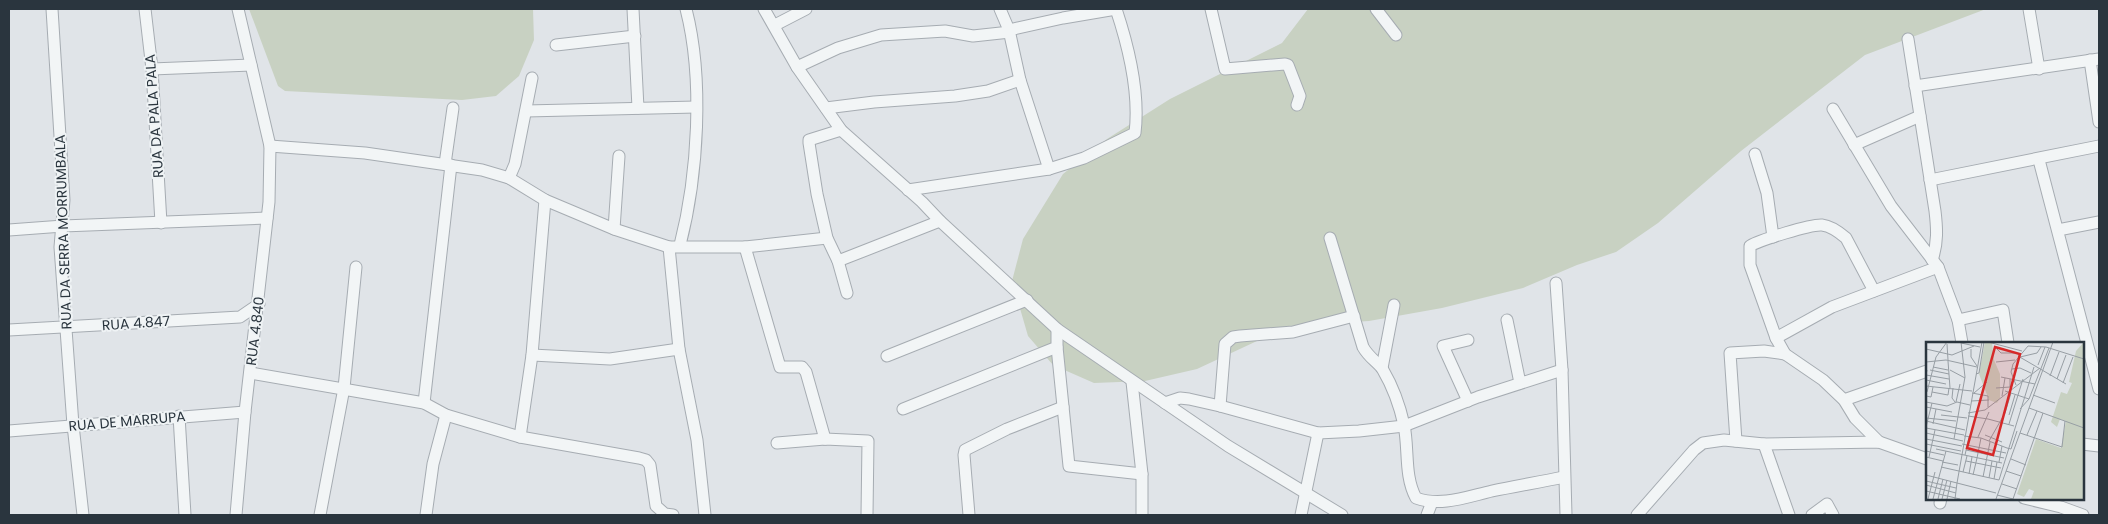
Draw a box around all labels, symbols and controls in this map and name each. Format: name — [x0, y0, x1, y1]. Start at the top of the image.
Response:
street label: RUA DA PALA PALA — [140, 53, 168, 179]
street label: RUA DA SERRA MORRUMBALA — [50, 134, 76, 330]
street label: RUA 4.840 — [241, 295, 269, 367]
street label: RUA 4.847 — [101, 311, 171, 335]
inset map — [1926, 342, 2083, 499]
street label: RUA DE MARRUPA — [68, 406, 186, 436]

